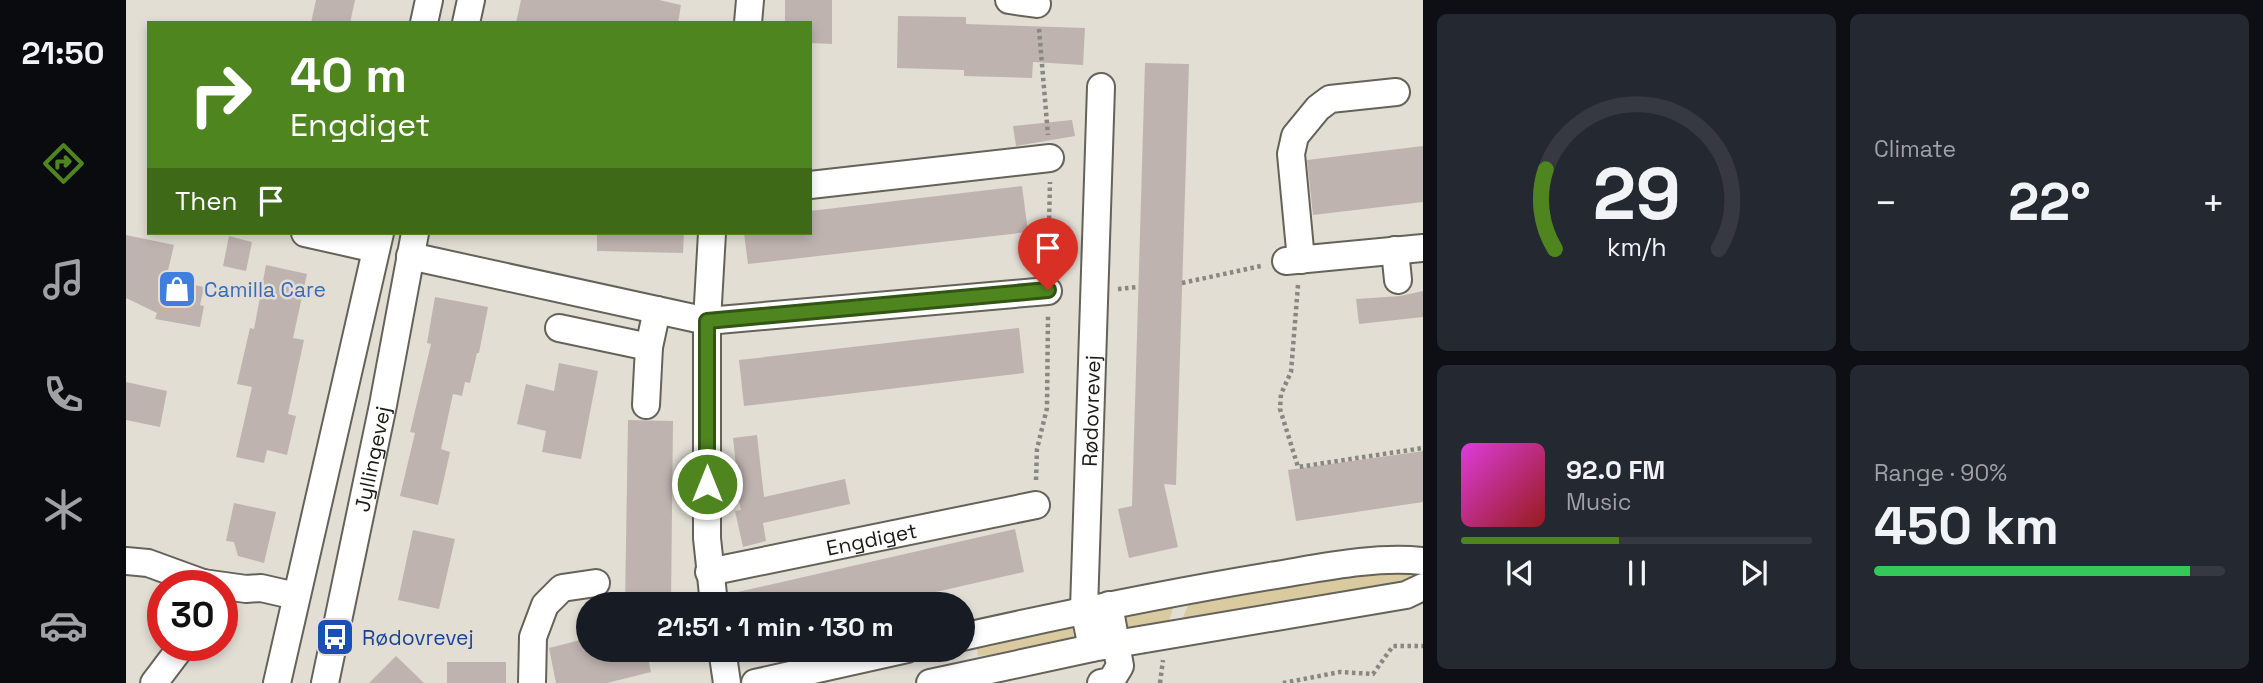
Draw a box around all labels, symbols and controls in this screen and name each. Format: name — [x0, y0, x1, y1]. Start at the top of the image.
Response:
text: 21:50 — [22, 33, 104, 73]
text: 40 m — [290, 44, 407, 106]
icon: right — [175, 49, 266, 140]
text: Engdiget — [290, 105, 430, 145]
text: Climate — [1874, 134, 1956, 164]
icon: directions — [39, 139, 88, 188]
text: 29 — [1593, 147, 1680, 240]
text: 22° — [2008, 169, 2091, 235]
text: − — [1874, 179, 1898, 227]
text: + — [2201, 179, 2225, 227]
icon: arrive — [252, 182, 290, 220]
text: Then — [175, 184, 238, 218]
pin — [1018, 218, 1078, 290]
icon: arrive — [1029, 229, 1067, 267]
text: km/h — [1607, 230, 1666, 262]
icon: music — [39, 255, 88, 304]
shop icon: Camilla Care — [156, 268, 198, 310]
place label: Camilla Care — [204, 276, 326, 303]
street label: Rødovrevej — [1075, 355, 1106, 467]
icon: phone — [39, 370, 88, 419]
street label: Jyllingevej — [348, 404, 396, 514]
position arrow — [670, 447, 744, 521]
text: 92.0 FM — [1566, 453, 1665, 487]
text: Range · 90% — [1874, 458, 2007, 488]
icon: climate — [39, 485, 88, 534]
text: Music — [1566, 487, 1631, 517]
text: 450 km — [1874, 493, 2059, 559]
street label: Engdiget — [824, 516, 919, 561]
icon: previous — [1501, 554, 1539, 592]
icon: pause — [1618, 554, 1656, 592]
icon: next — [1735, 554, 1773, 592]
speed limit sign: 30 — [147, 570, 238, 661]
icon: car — [39, 601, 88, 650]
text: 21:51 · 1 min · 130 m — [657, 610, 894, 644]
bus stop icon: Rødovrevej — [314, 616, 356, 658]
place label: Rødovrevej — [362, 624, 474, 651]

